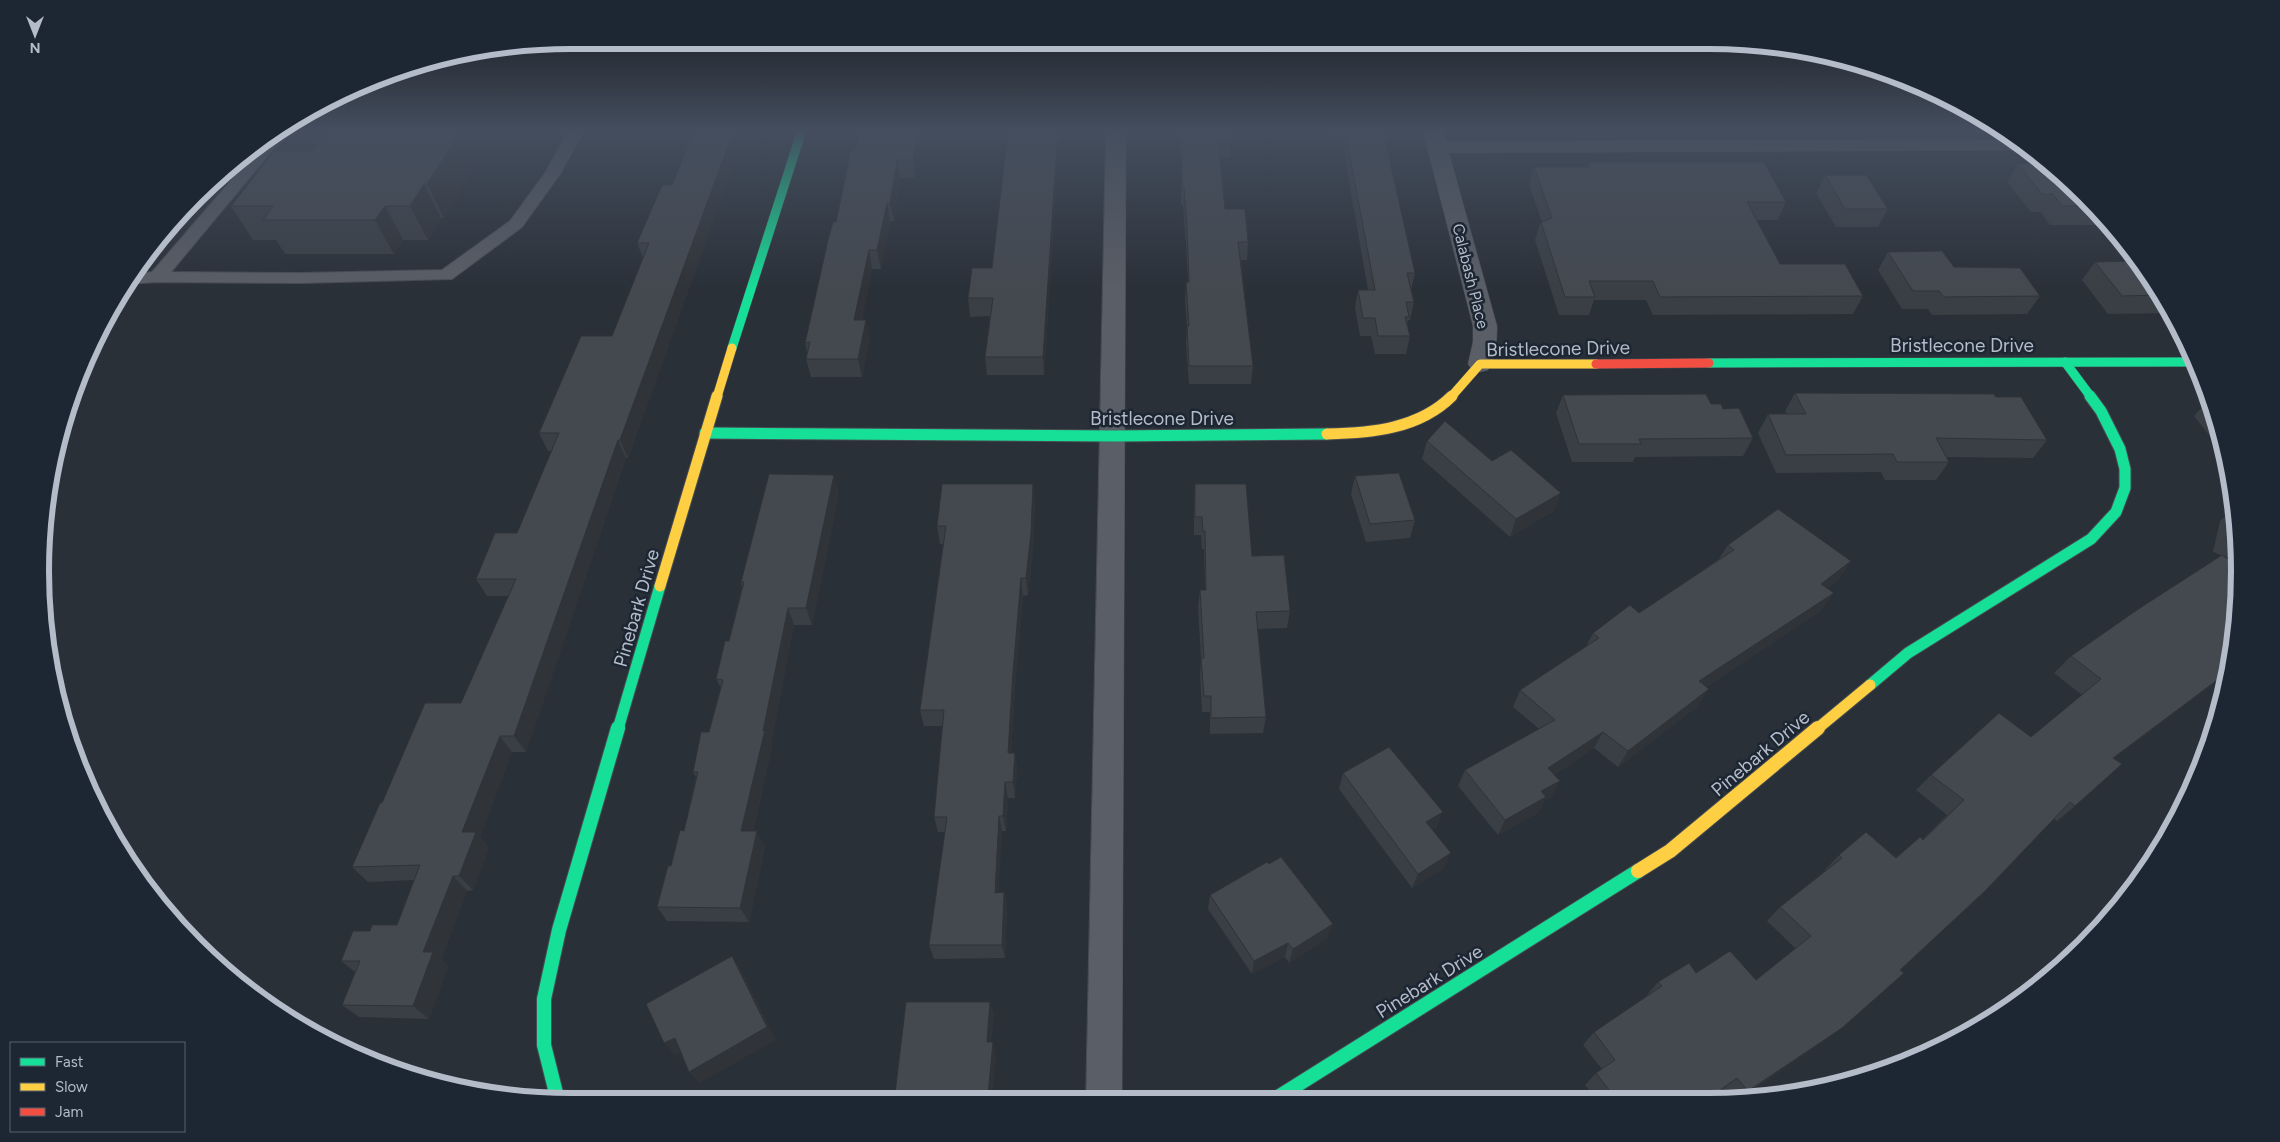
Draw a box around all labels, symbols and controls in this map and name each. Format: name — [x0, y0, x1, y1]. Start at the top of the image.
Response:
north arrow — [10, 10, 60, 60]
text: N — [30, 39, 40, 56]
street label: Calabash Place — [1448, 222, 1493, 331]
street label: Bristlecone Drive — [1890, 334, 2034, 357]
street label: Bristlecone Drive — [1486, 336, 1630, 361]
street label: Bristlecone Drive — [1090, 407, 1234, 430]
street label: Pinebark Drive — [609, 547, 664, 670]
street label: Pinebark Drive — [1706, 706, 1814, 801]
street label: Pinebark Drive — [1372, 939, 1487, 1023]
legend — [10, 1042, 185, 1132]
text: Fast — [55, 1053, 84, 1071]
text: Slow — [55, 1078, 88, 1096]
text: Jam — [55, 1103, 83, 1121]

